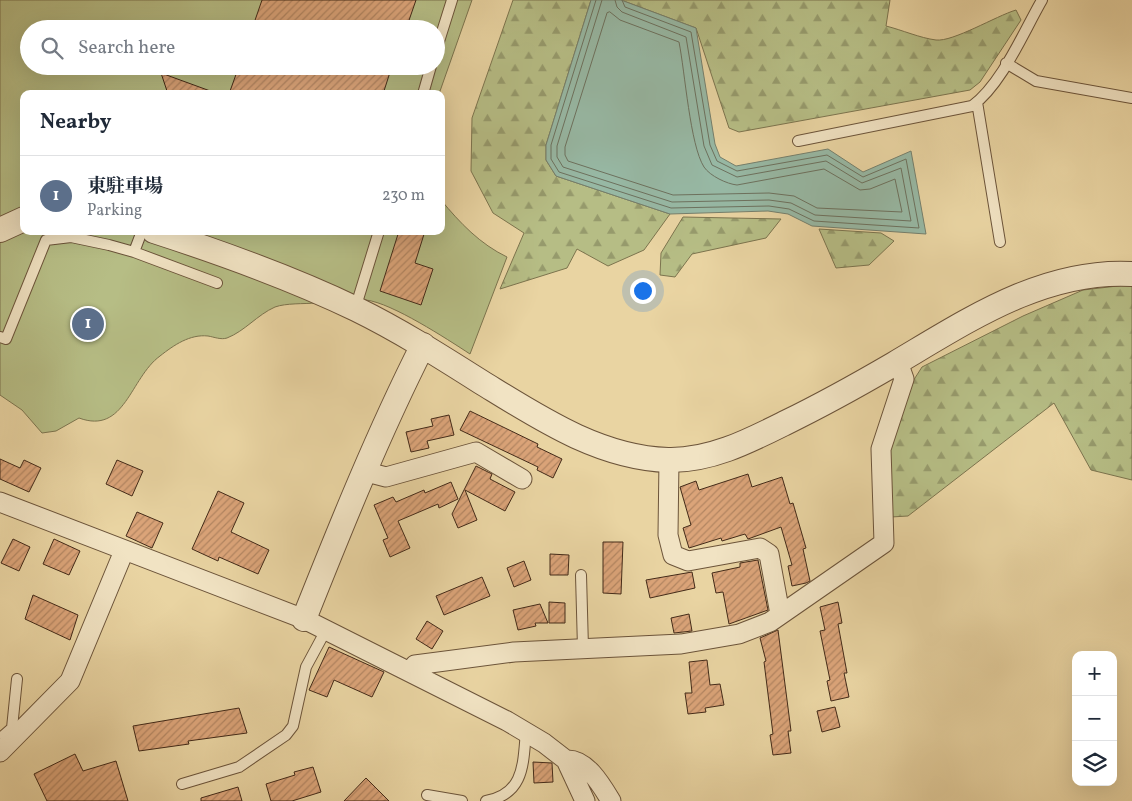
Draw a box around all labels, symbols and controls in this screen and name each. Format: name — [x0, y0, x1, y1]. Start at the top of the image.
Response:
search box — [20, 20, 445, 75]
icon: search — [38, 34, 66, 62]
text: Search here — [78, 35, 175, 61]
text: Nearby — [40, 108, 111, 137]
text: 東駐車場 — [87, 174, 163, 200]
text: 1 — [53, 185, 59, 207]
text: 230 m — [382, 185, 425, 207]
text: Parking — [87, 200, 142, 222]
your location — [630, 278, 656, 304]
pin: 1 — [72, 305, 104, 343]
map controls — [1072, 651, 1117, 786]
button: + — [1072, 651, 1117, 696]
button: − — [1072, 696, 1117, 741]
button: layers — [1072, 741, 1117, 786]

